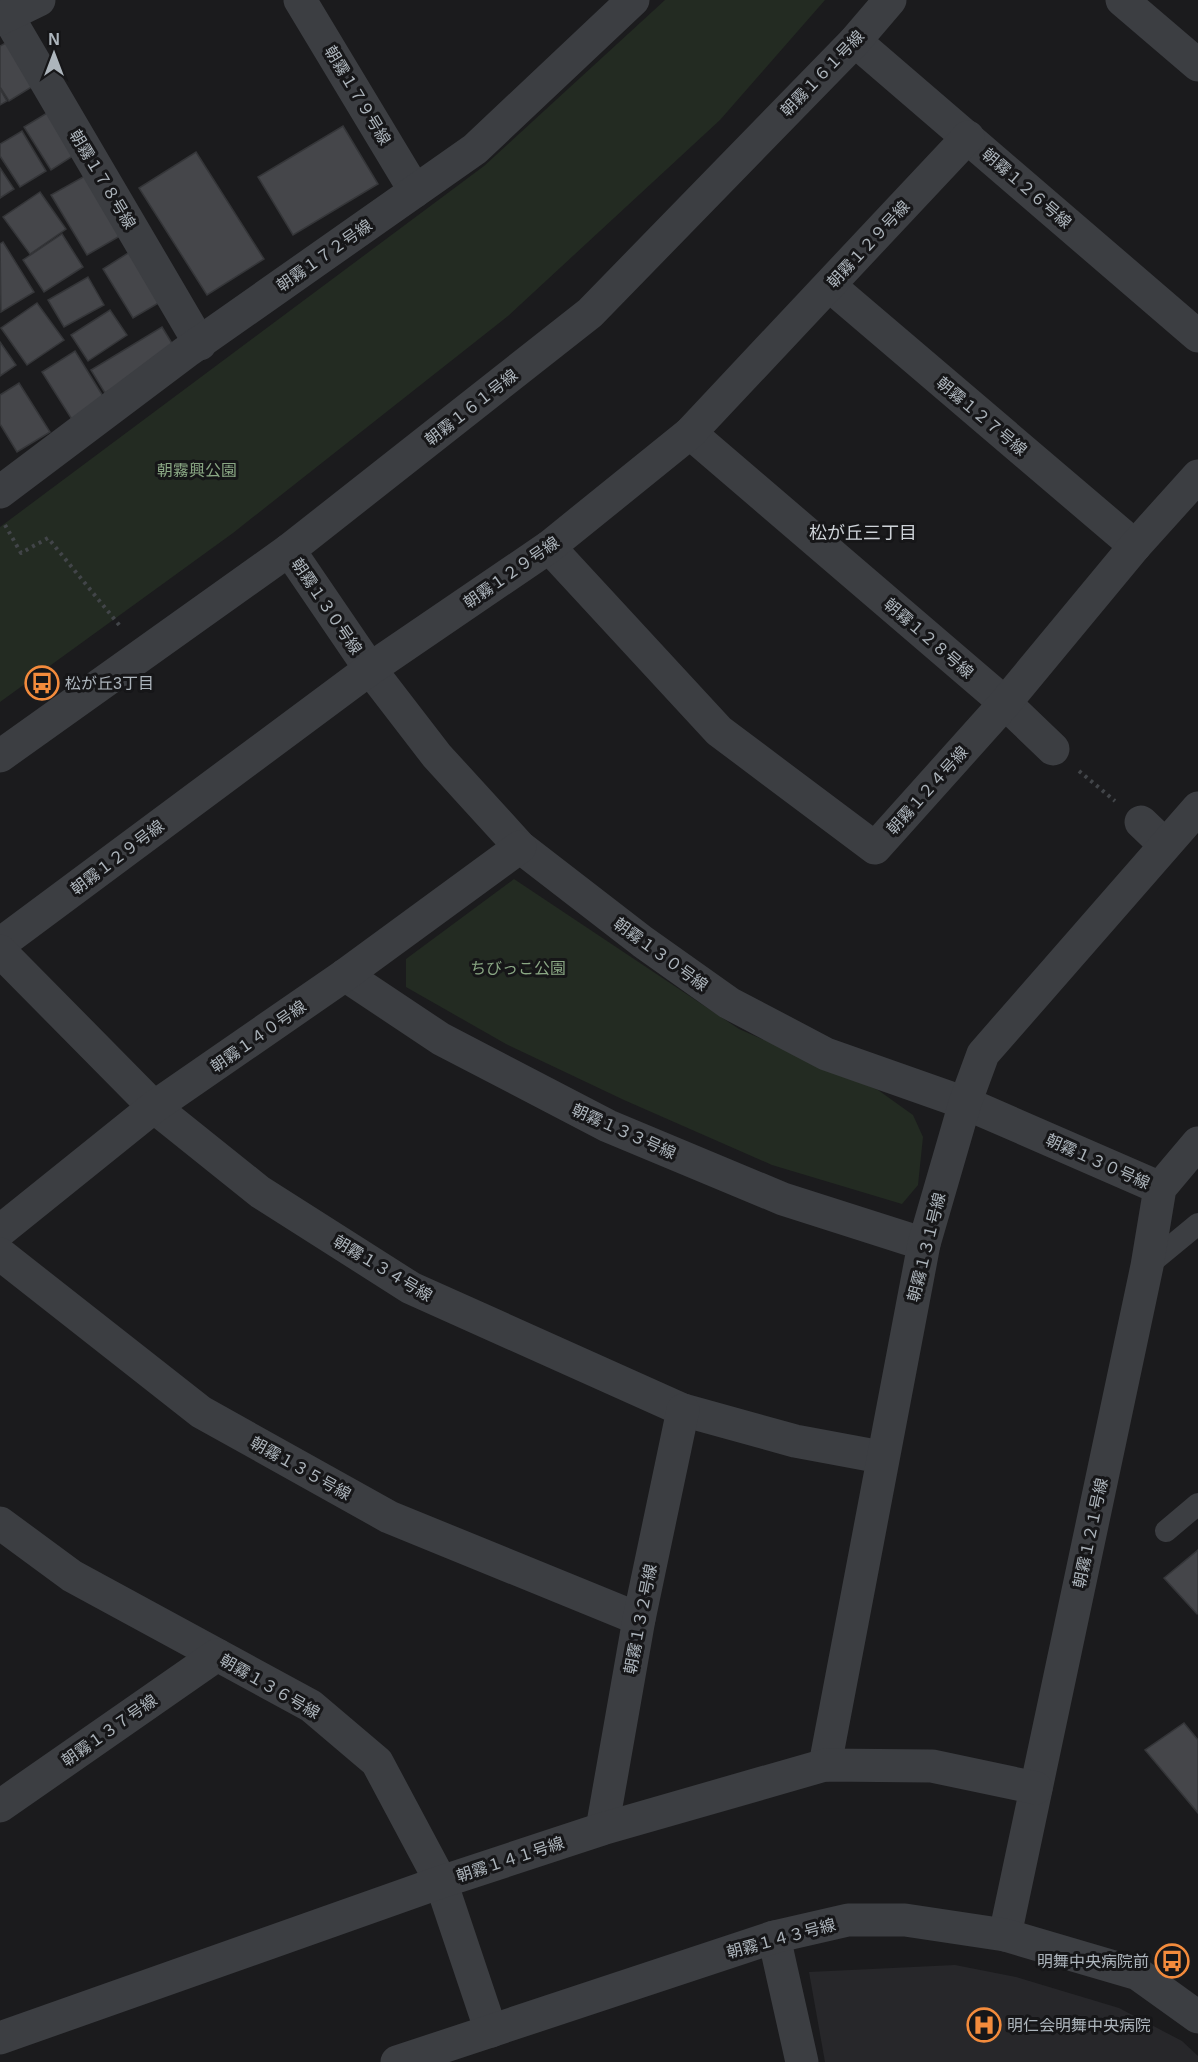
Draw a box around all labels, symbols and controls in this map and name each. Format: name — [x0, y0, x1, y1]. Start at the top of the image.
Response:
north arrow — [24, 24, 84, 84]
street label: 朝霧１６１号線 — [777, 27, 867, 120]
text: N — [48, 31, 60, 48]
street label: 朝霧１７９号線 — [321, 43, 394, 148]
street label: 朝霧１７８号線 — [66, 127, 139, 232]
street label: 朝霧１２６号線 — [979, 145, 1075, 232]
street label: 朝霧１２９号線 — [824, 198, 913, 291]
street label: 朝霧１７２号線 — [274, 216, 375, 294]
street label: 朝霧１６１号線 — [422, 366, 521, 449]
street label: 朝霧１２７号線 — [933, 374, 1030, 459]
park label: 朝霧興公園 — [157, 462, 237, 479]
district label: 松が丘三丁目 — [809, 523, 917, 543]
street label: 朝霧１２９号線 — [461, 533, 562, 611]
street label: 朝霧１３０号線 — [288, 555, 365, 657]
street label: 朝霧１２８号線 — [881, 595, 977, 682]
bus stop icon: 松が丘3丁目 — [24, 665, 60, 701]
place label: 松が丘3丁目 — [65, 675, 154, 692]
street label: 朝霧１２４号線 — [884, 743, 971, 838]
street label: 朝霧１２９号線 — [67, 817, 167, 898]
street label: 朝霧１３０号線 — [610, 915, 711, 994]
park label: ちびっこ公園 — [470, 960, 566, 977]
street label: 朝霧１４０号線 — [208, 997, 309, 1075]
street label: 朝霧１３３号線 — [569, 1101, 678, 1162]
street label: 朝霧１３０号線 — [1043, 1131, 1152, 1192]
street label: 朝霧１３１号線 — [905, 1191, 948, 1304]
street label: 朝霧１３４号線 — [330, 1232, 435, 1305]
street label: 朝霧１３５号線 — [248, 1434, 354, 1503]
street label: 朝霧１２１号線 — [1071, 1477, 1110, 1590]
street label: 朝霧１３２号線 — [621, 1562, 660, 1676]
street label: 朝霧１３６号線 — [217, 1651, 323, 1722]
street label: 朝霧１３７号線 — [59, 1691, 160, 1769]
street label: 朝霧１４１号線 — [454, 1834, 566, 1885]
street label: 朝霧１４３号線 — [725, 1916, 837, 1961]
bus stop icon: 明舞中央病院前 — [1154, 1943, 1190, 1979]
place label: 明舞中央病院前 — [1037, 1953, 1149, 1970]
hospital icon: 明仁会明舞中央病院 — [966, 2007, 1002, 2043]
place label: 明仁会明舞中央病院 — [1007, 2017, 1151, 2034]

